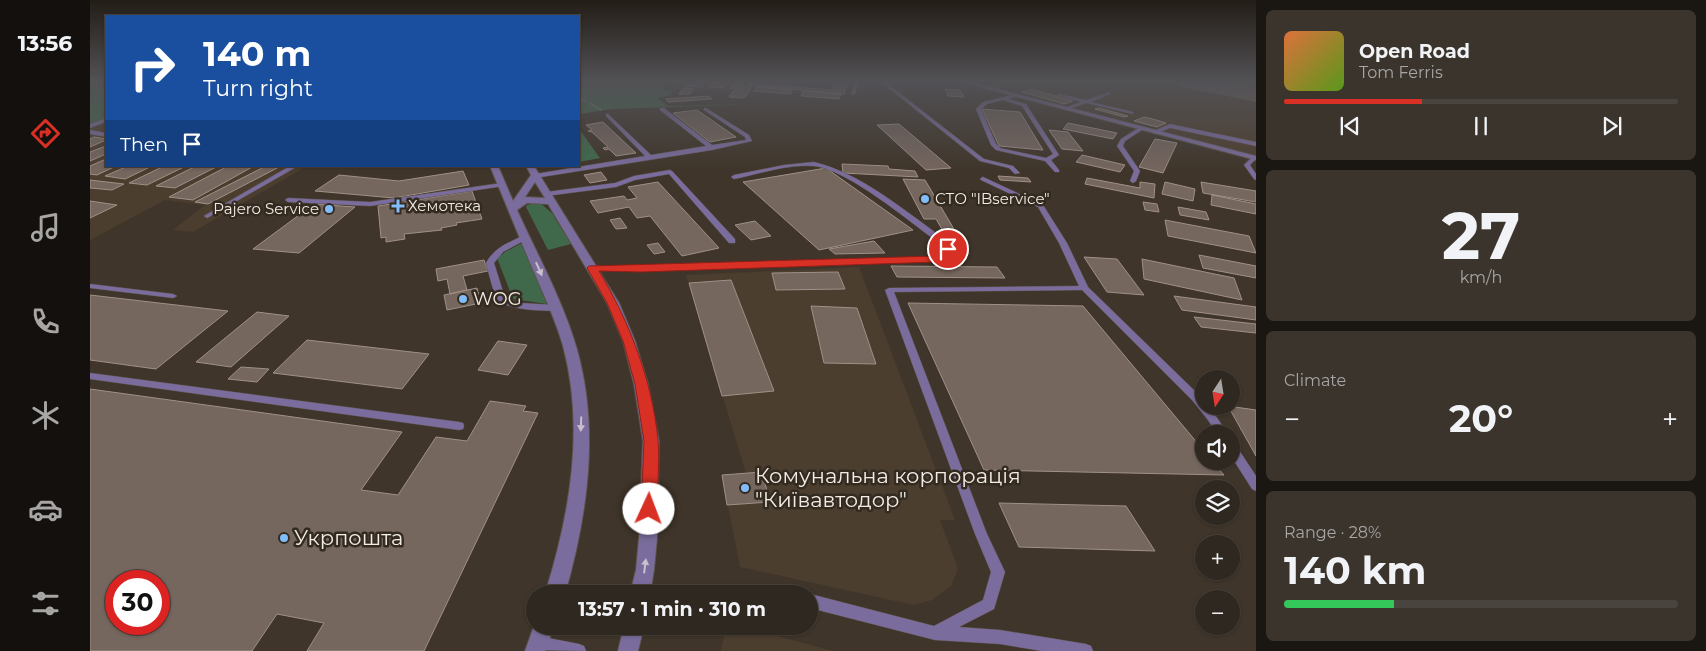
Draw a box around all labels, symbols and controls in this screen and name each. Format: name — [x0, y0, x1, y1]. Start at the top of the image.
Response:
text: 13:56 — [18, 30, 72, 57]
text: 140 m — [203, 32, 311, 75]
icon: right — [120, 35, 185, 100]
text: Open Road — [1359, 40, 1470, 63]
text: Tom Ferris — [1359, 63, 1443, 82]
text: Turn right — [203, 75, 313, 102]
icon: previous — [1336, 112, 1364, 140]
icon: pause — [1467, 112, 1495, 140]
icon: next — [1598, 112, 1626, 140]
icon: directions — [28, 116, 63, 151]
icon: arrive — [178, 130, 206, 158]
text: Then — [120, 133, 168, 156]
place label: СТО "IBservice" — [935, 189, 1050, 208]
marker: СТО "IBservice" — [919, 193, 931, 205]
place label: Хемотека — [408, 196, 481, 215]
text: 27 — [1442, 196, 1520, 275]
place label: Pajero Service — [213, 199, 319, 218]
marker: Хемотека — [392, 200, 404, 212]
marker: Pajero Service — [323, 203, 335, 215]
icon: music — [28, 210, 63, 245]
pin — [927, 228, 969, 270]
icon: arrive — [934, 235, 962, 263]
one-way arrow — [535, 262, 543, 276]
text: km/h — [1460, 268, 1502, 287]
place label: WOG — [473, 288, 522, 310]
marker: WOG — [457, 293, 469, 305]
icon: phone — [28, 304, 63, 339]
north arrow — [1195, 370, 1240, 415]
map controls — [1195, 370, 1240, 635]
text: Climate — [1284, 371, 1346, 390]
text: 20° — [1449, 395, 1513, 442]
icon: climate — [28, 398, 63, 433]
text: − — [1284, 402, 1300, 436]
text: + — [1662, 402, 1678, 436]
one-way arrow — [576, 417, 584, 433]
button: sound — [1195, 425, 1240, 470]
place label: Комунальна корпорація "Київавтодор" — [755, 463, 1021, 512]
button: layers — [1195, 480, 1240, 525]
position arrow — [622, 482, 674, 534]
marker: Комунальна корпорація "Київавтодор" — [739, 482, 751, 494]
icon: car — [28, 492, 63, 527]
text: Range · 28% — [1284, 523, 1381, 542]
place label: Укрпошта — [294, 525, 403, 550]
marker: Укрпошта — [278, 532, 290, 544]
button: + — [1195, 535, 1240, 580]
text: 140 km — [1284, 547, 1426, 594]
one-way arrow — [641, 558, 649, 574]
speed limit sign: 30 — [105, 570, 170, 635]
icon: filters — [28, 586, 63, 621]
button: − — [1195, 590, 1240, 635]
text: 13:57 · 1 min · 310 m — [578, 598, 766, 621]

